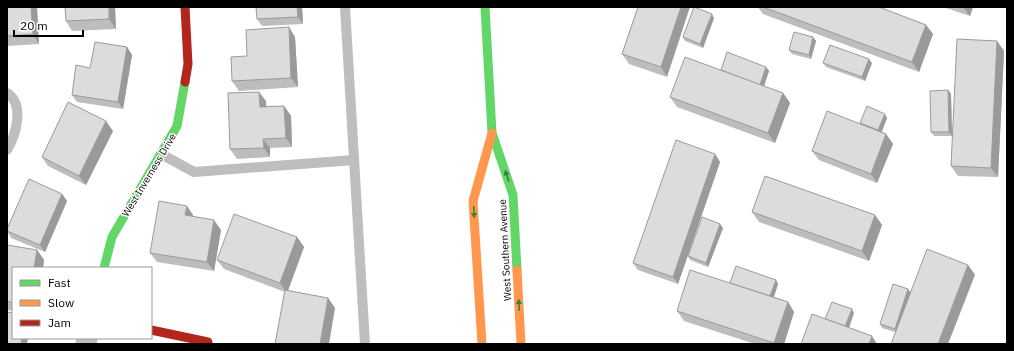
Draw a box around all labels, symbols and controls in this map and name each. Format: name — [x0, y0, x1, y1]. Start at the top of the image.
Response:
scale bar — [14, 12, 83, 38]
text: 20 m — [20, 18, 48, 33]
street label: West Inverness Drive — [119, 131, 179, 219]
one-way arrow — [504, 170, 510, 182]
street label: West Southern Avenue — [496, 198, 514, 301]
one-way arrow — [471, 206, 478, 218]
legend — [12, 267, 152, 339]
text: Fast — [48, 275, 71, 290]
text: Slow — [48, 295, 74, 310]
one-way arrow — [516, 299, 523, 311]
text: Jam — [48, 315, 71, 330]

